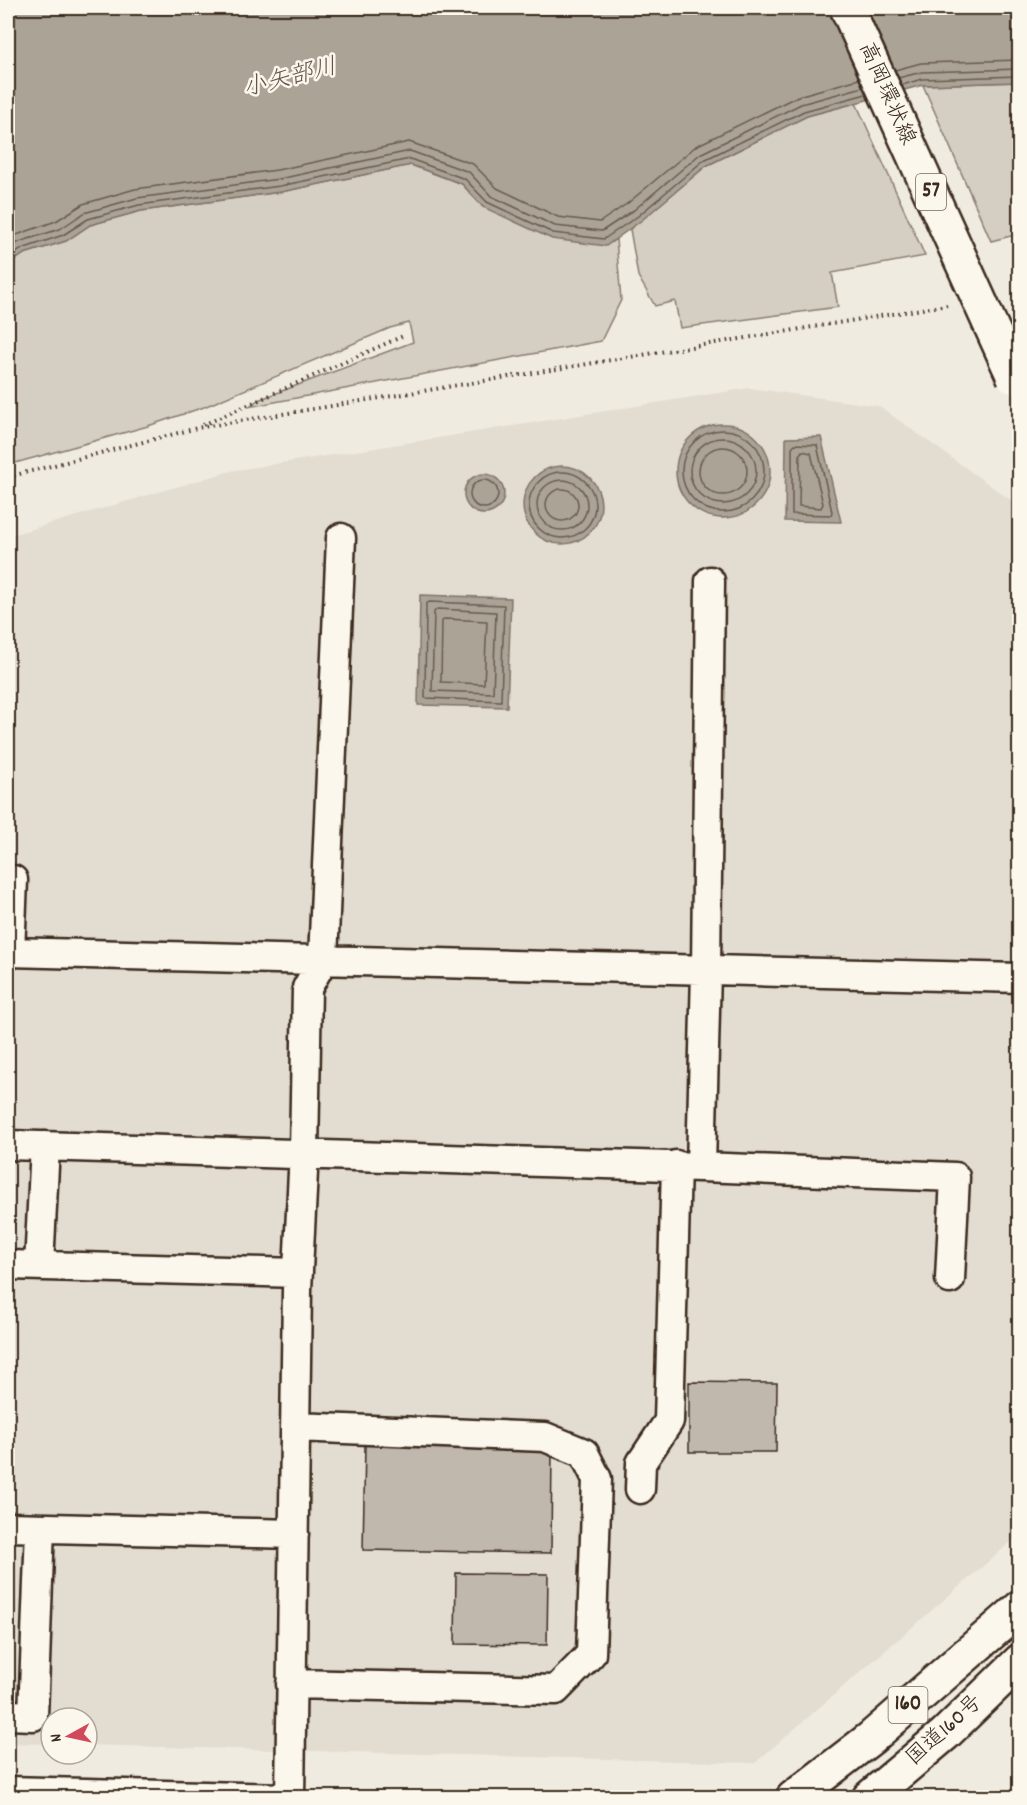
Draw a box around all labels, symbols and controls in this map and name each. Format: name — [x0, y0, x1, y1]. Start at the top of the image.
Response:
street label: 高岡環状線 — [849, 37, 923, 151]
water label: 小矢部川 — [239, 51, 341, 107]
road number: 57 — [916, 174, 946, 210]
road number: 160 — [888, 1687, 928, 1723]
street label: 国道160号 — [900, 1688, 990, 1774]
north arrow — [39, 1706, 99, 1766]
text: N — [45, 1732, 69, 1743]

